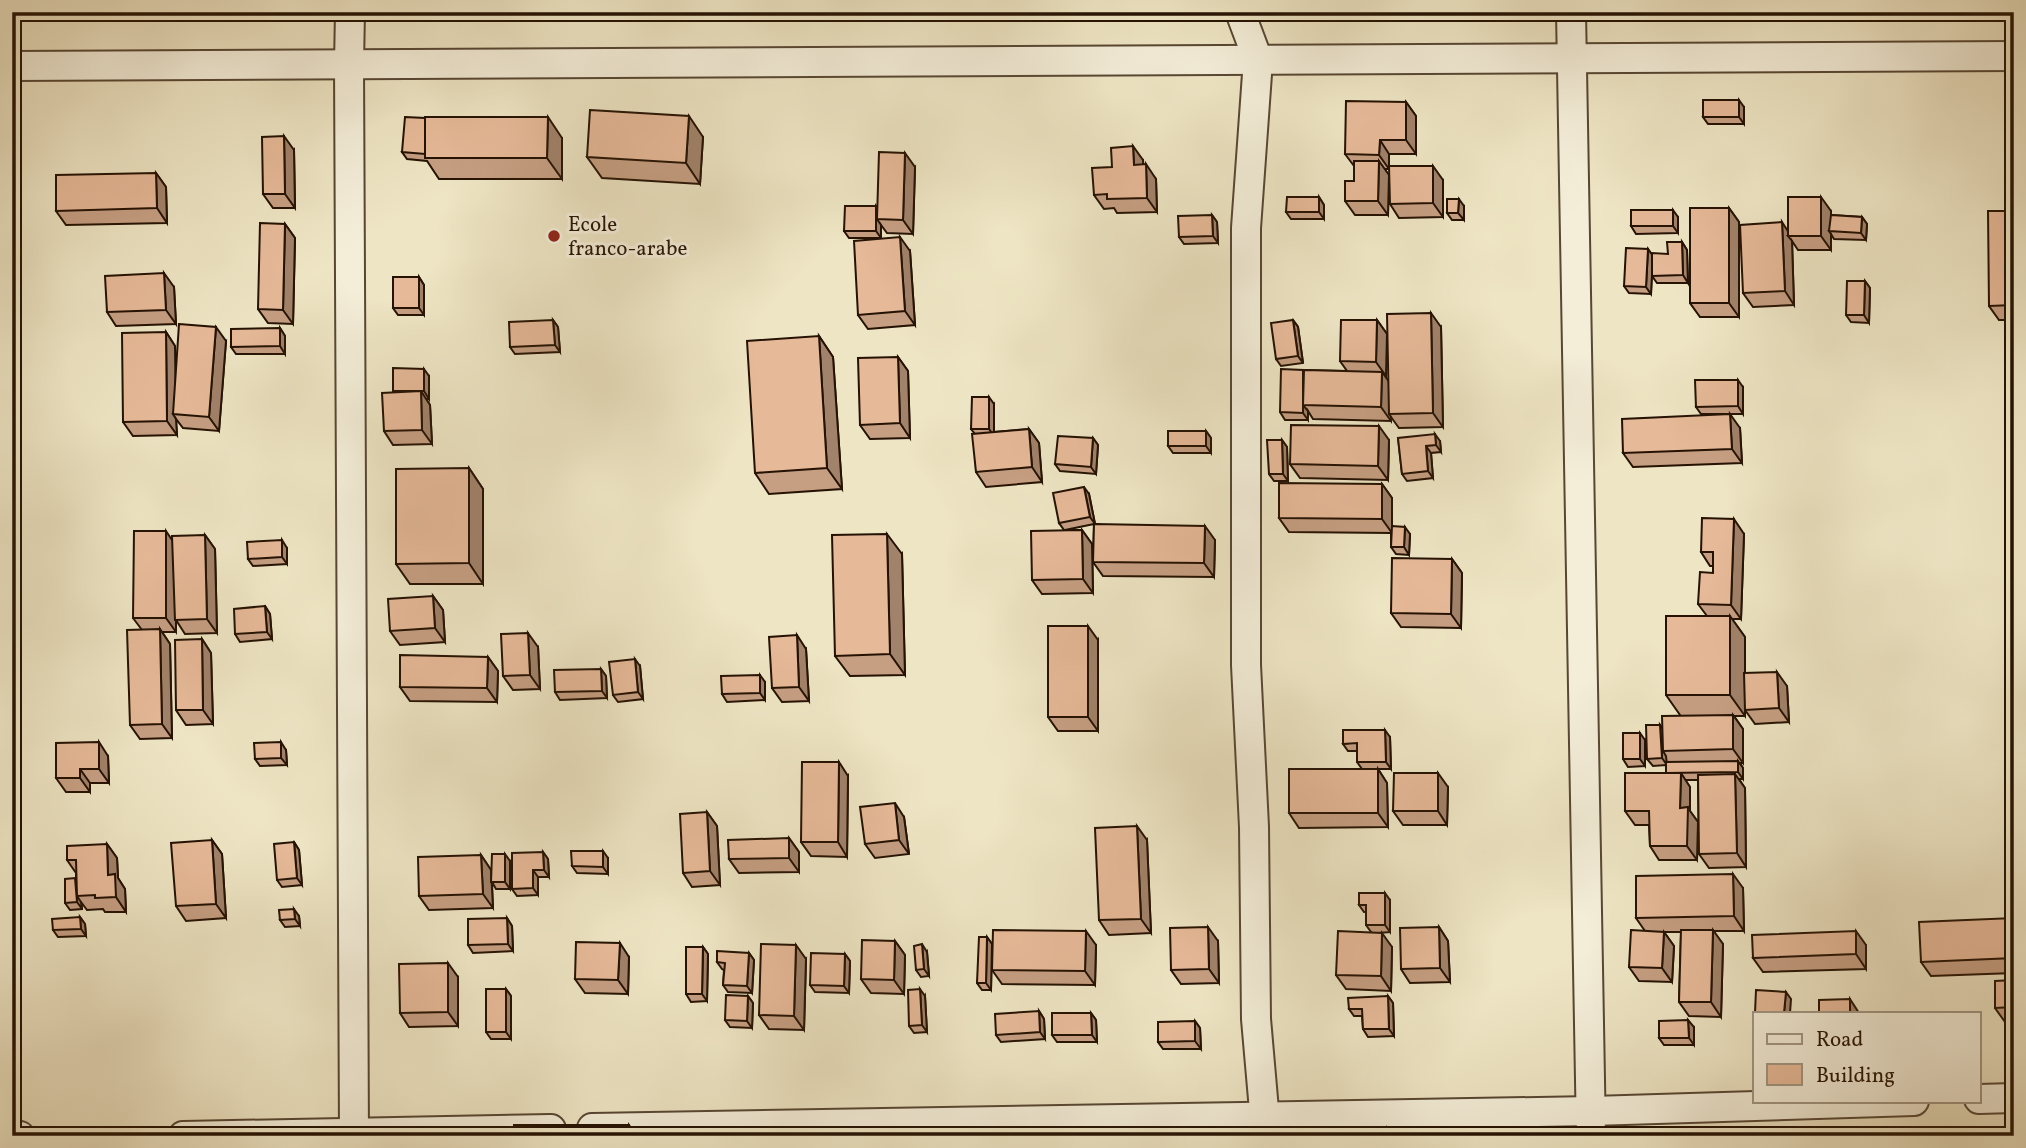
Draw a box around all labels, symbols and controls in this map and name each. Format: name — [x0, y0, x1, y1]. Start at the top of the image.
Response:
place label: Ecole franco-arabe — [568, 211, 688, 264]
marker: Ecole franco-arabe — [546, 228, 562, 244]
legend — [1753, 1012, 1980, 1102]
text: Road — [1816, 1026, 1863, 1055]
text: Building — [1816, 1062, 1895, 1091]

